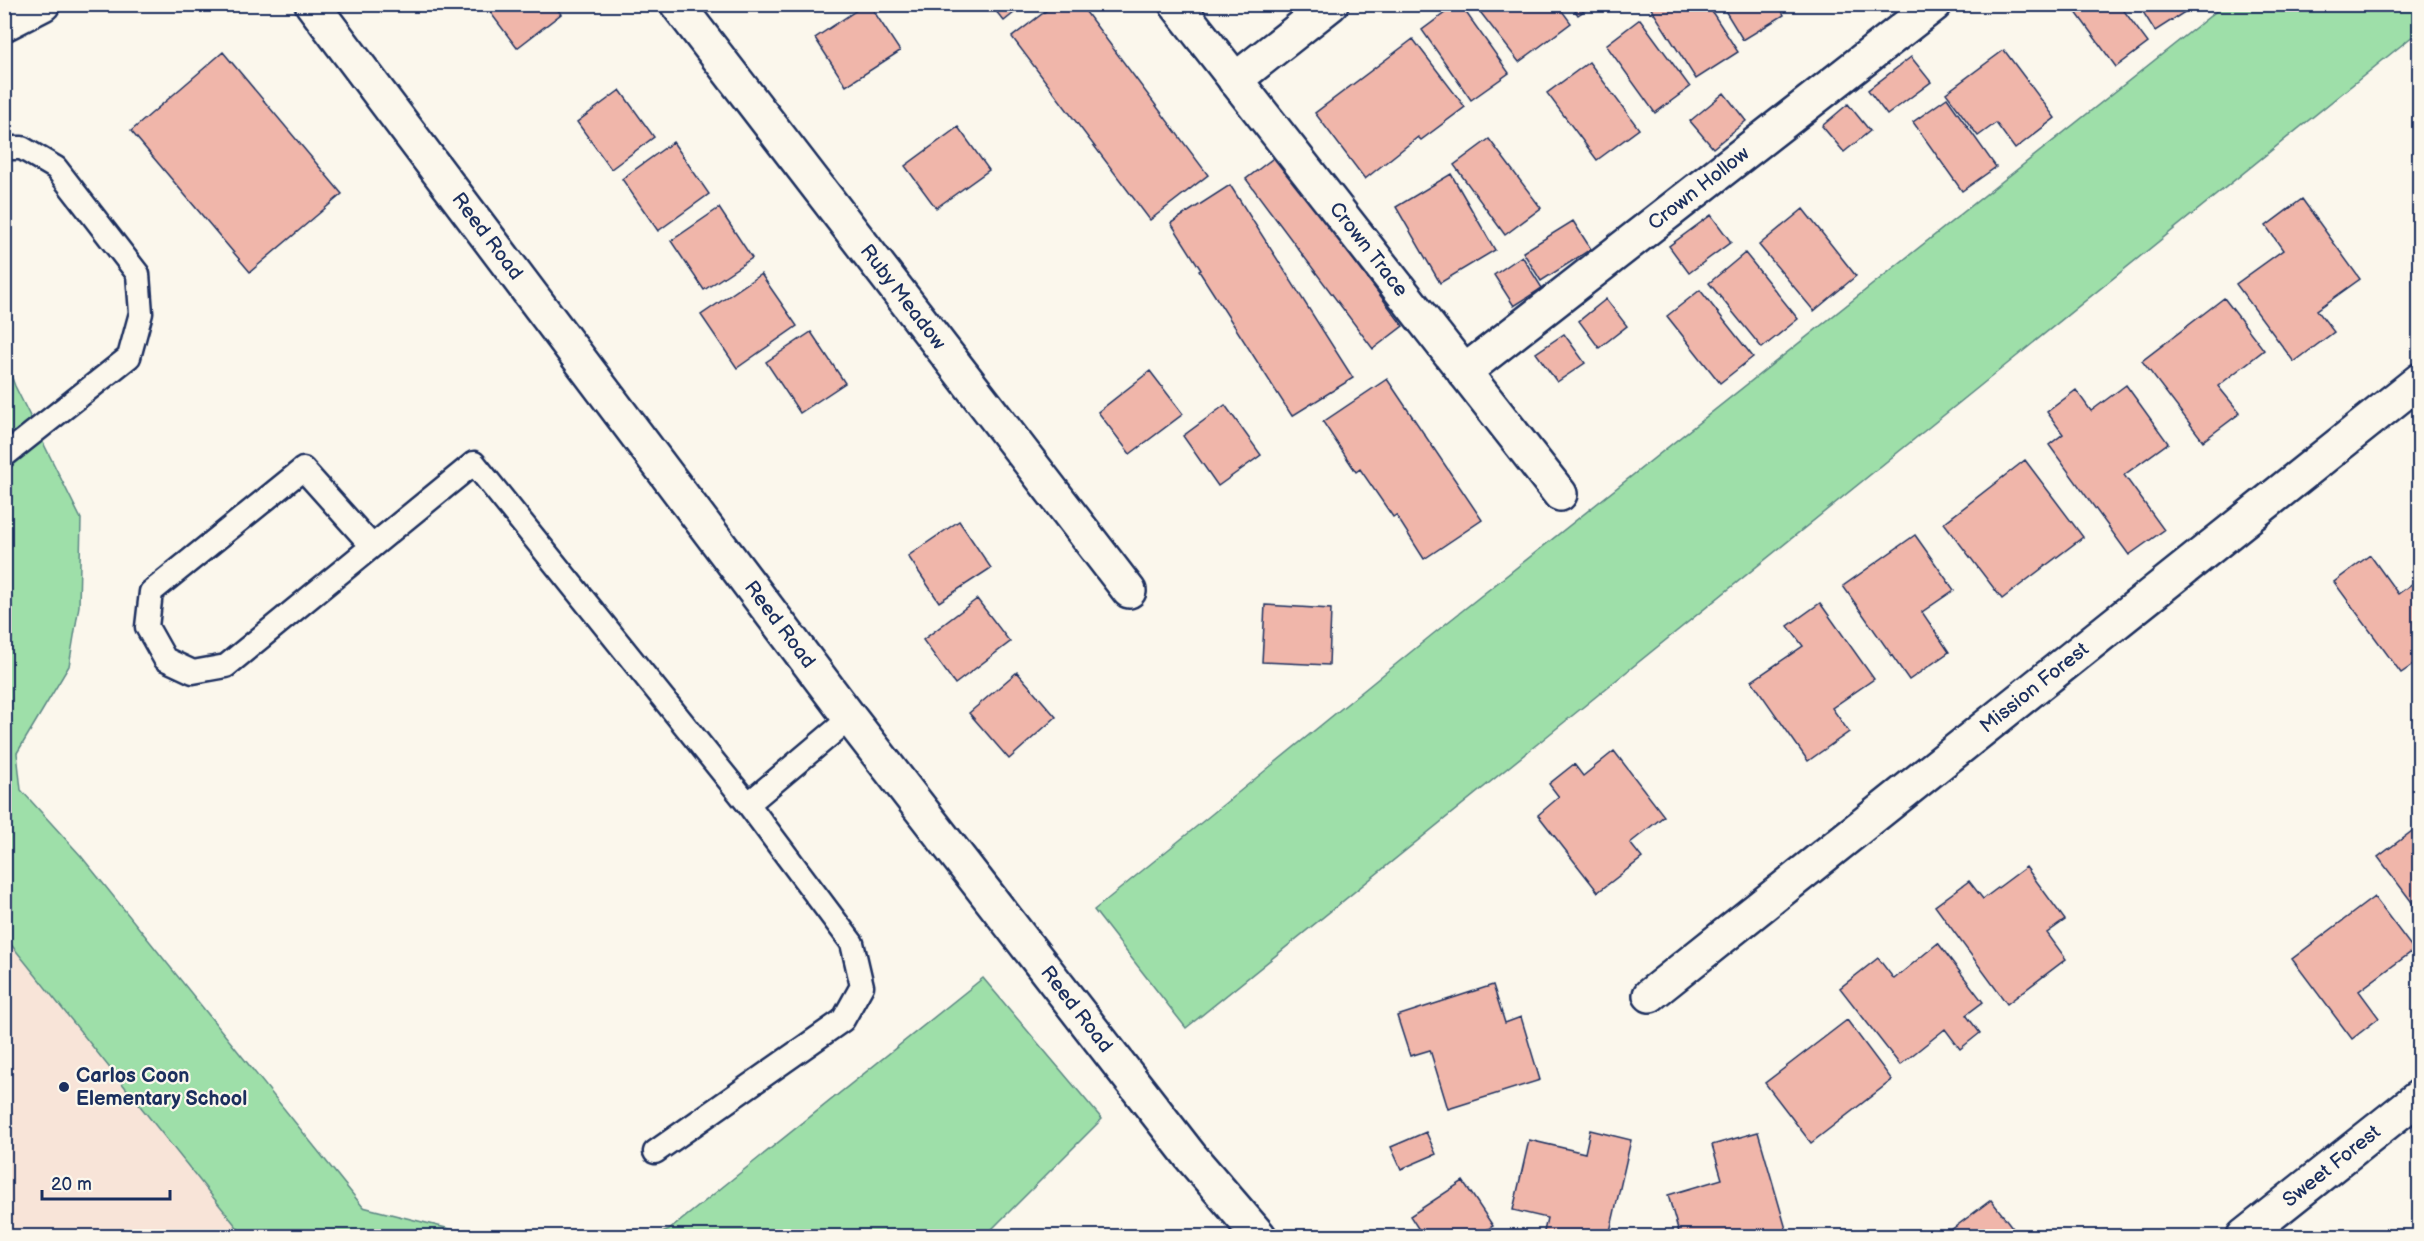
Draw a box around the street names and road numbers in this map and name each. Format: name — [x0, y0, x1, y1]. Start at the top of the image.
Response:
street label: Crown Hollow — [1643, 141, 1755, 236]
street label: Reed Road — [446, 188, 528, 285]
street label: Crown Trace — [1324, 197, 1413, 302]
street label: Ruby Meadow — [855, 240, 951, 355]
street label: Reed Road — [739, 576, 820, 673]
street label: Mission Forest — [1975, 637, 2093, 739]
street label: Reed Road — [1035, 961, 1118, 1058]
street label: Sweet Forest — [2278, 1120, 2385, 1212]

